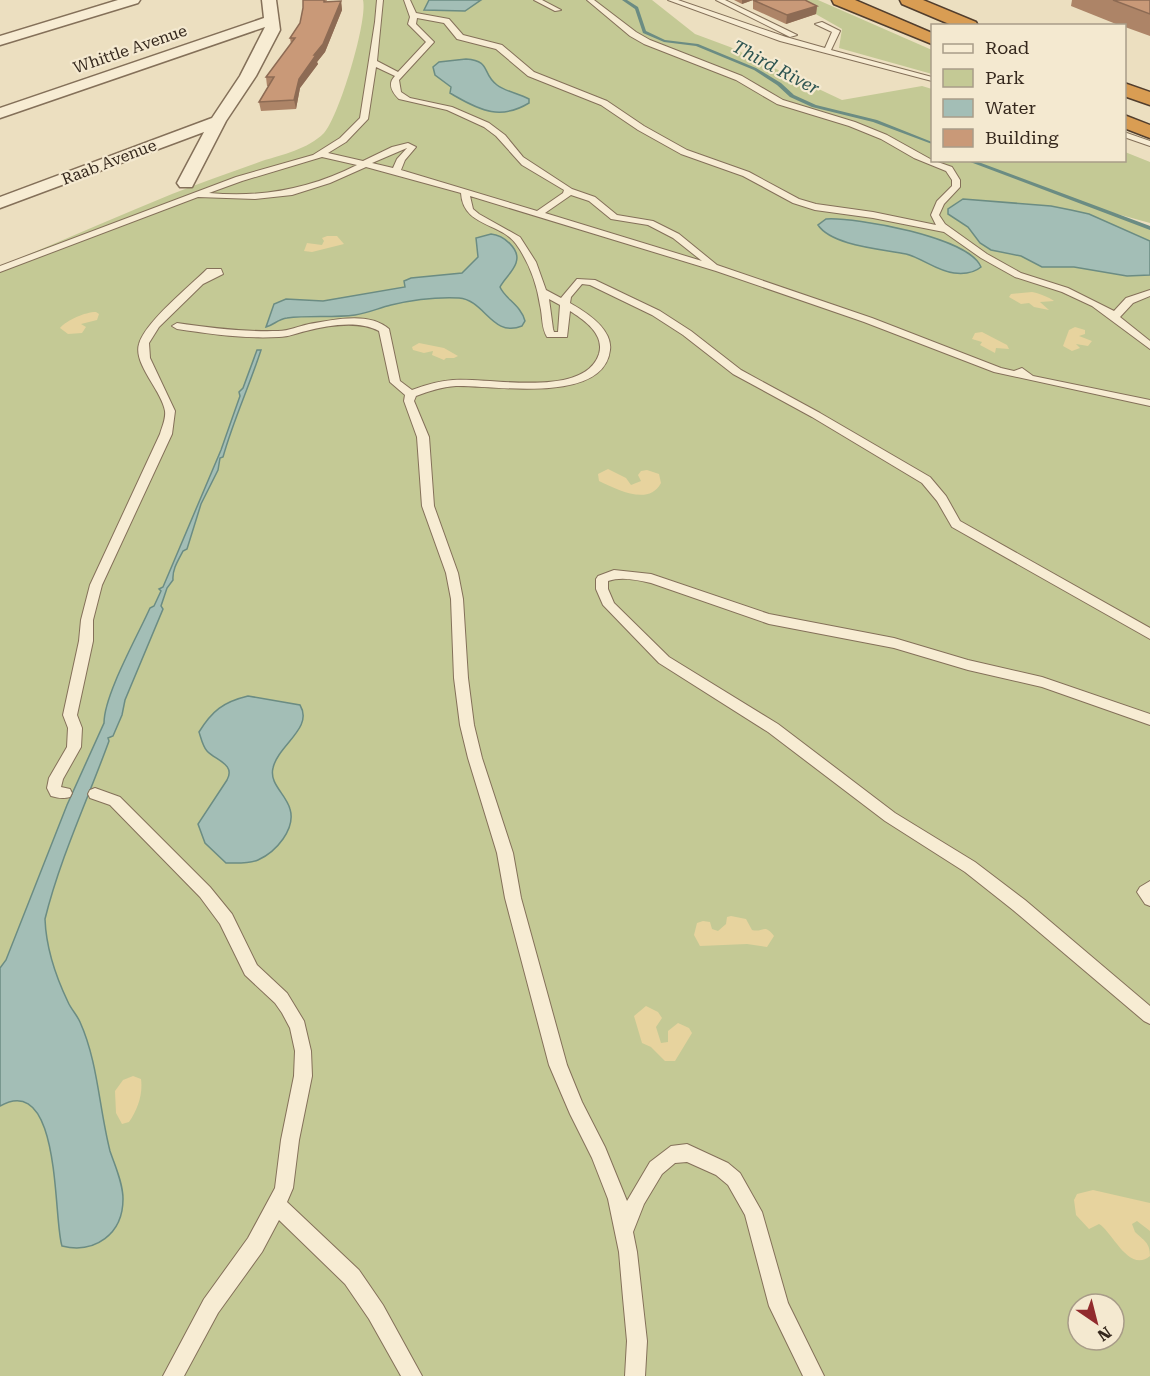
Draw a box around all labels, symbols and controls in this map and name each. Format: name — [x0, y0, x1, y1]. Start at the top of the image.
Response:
street label: Whittle Avenue — [71, 21, 190, 77]
legend — [931, 24, 1126, 162]
water label: Third River — [729, 35, 823, 99]
text: Road — [985, 37, 1030, 58]
text: Park — [985, 67, 1025, 88]
text: Water — [985, 97, 1036, 118]
text: Building — [985, 127, 1059, 148]
street label: Raab Avenue — [59, 135, 159, 189]
north arrow — [1066, 1292, 1126, 1352]
text: N — [1094, 1323, 1115, 1345]

